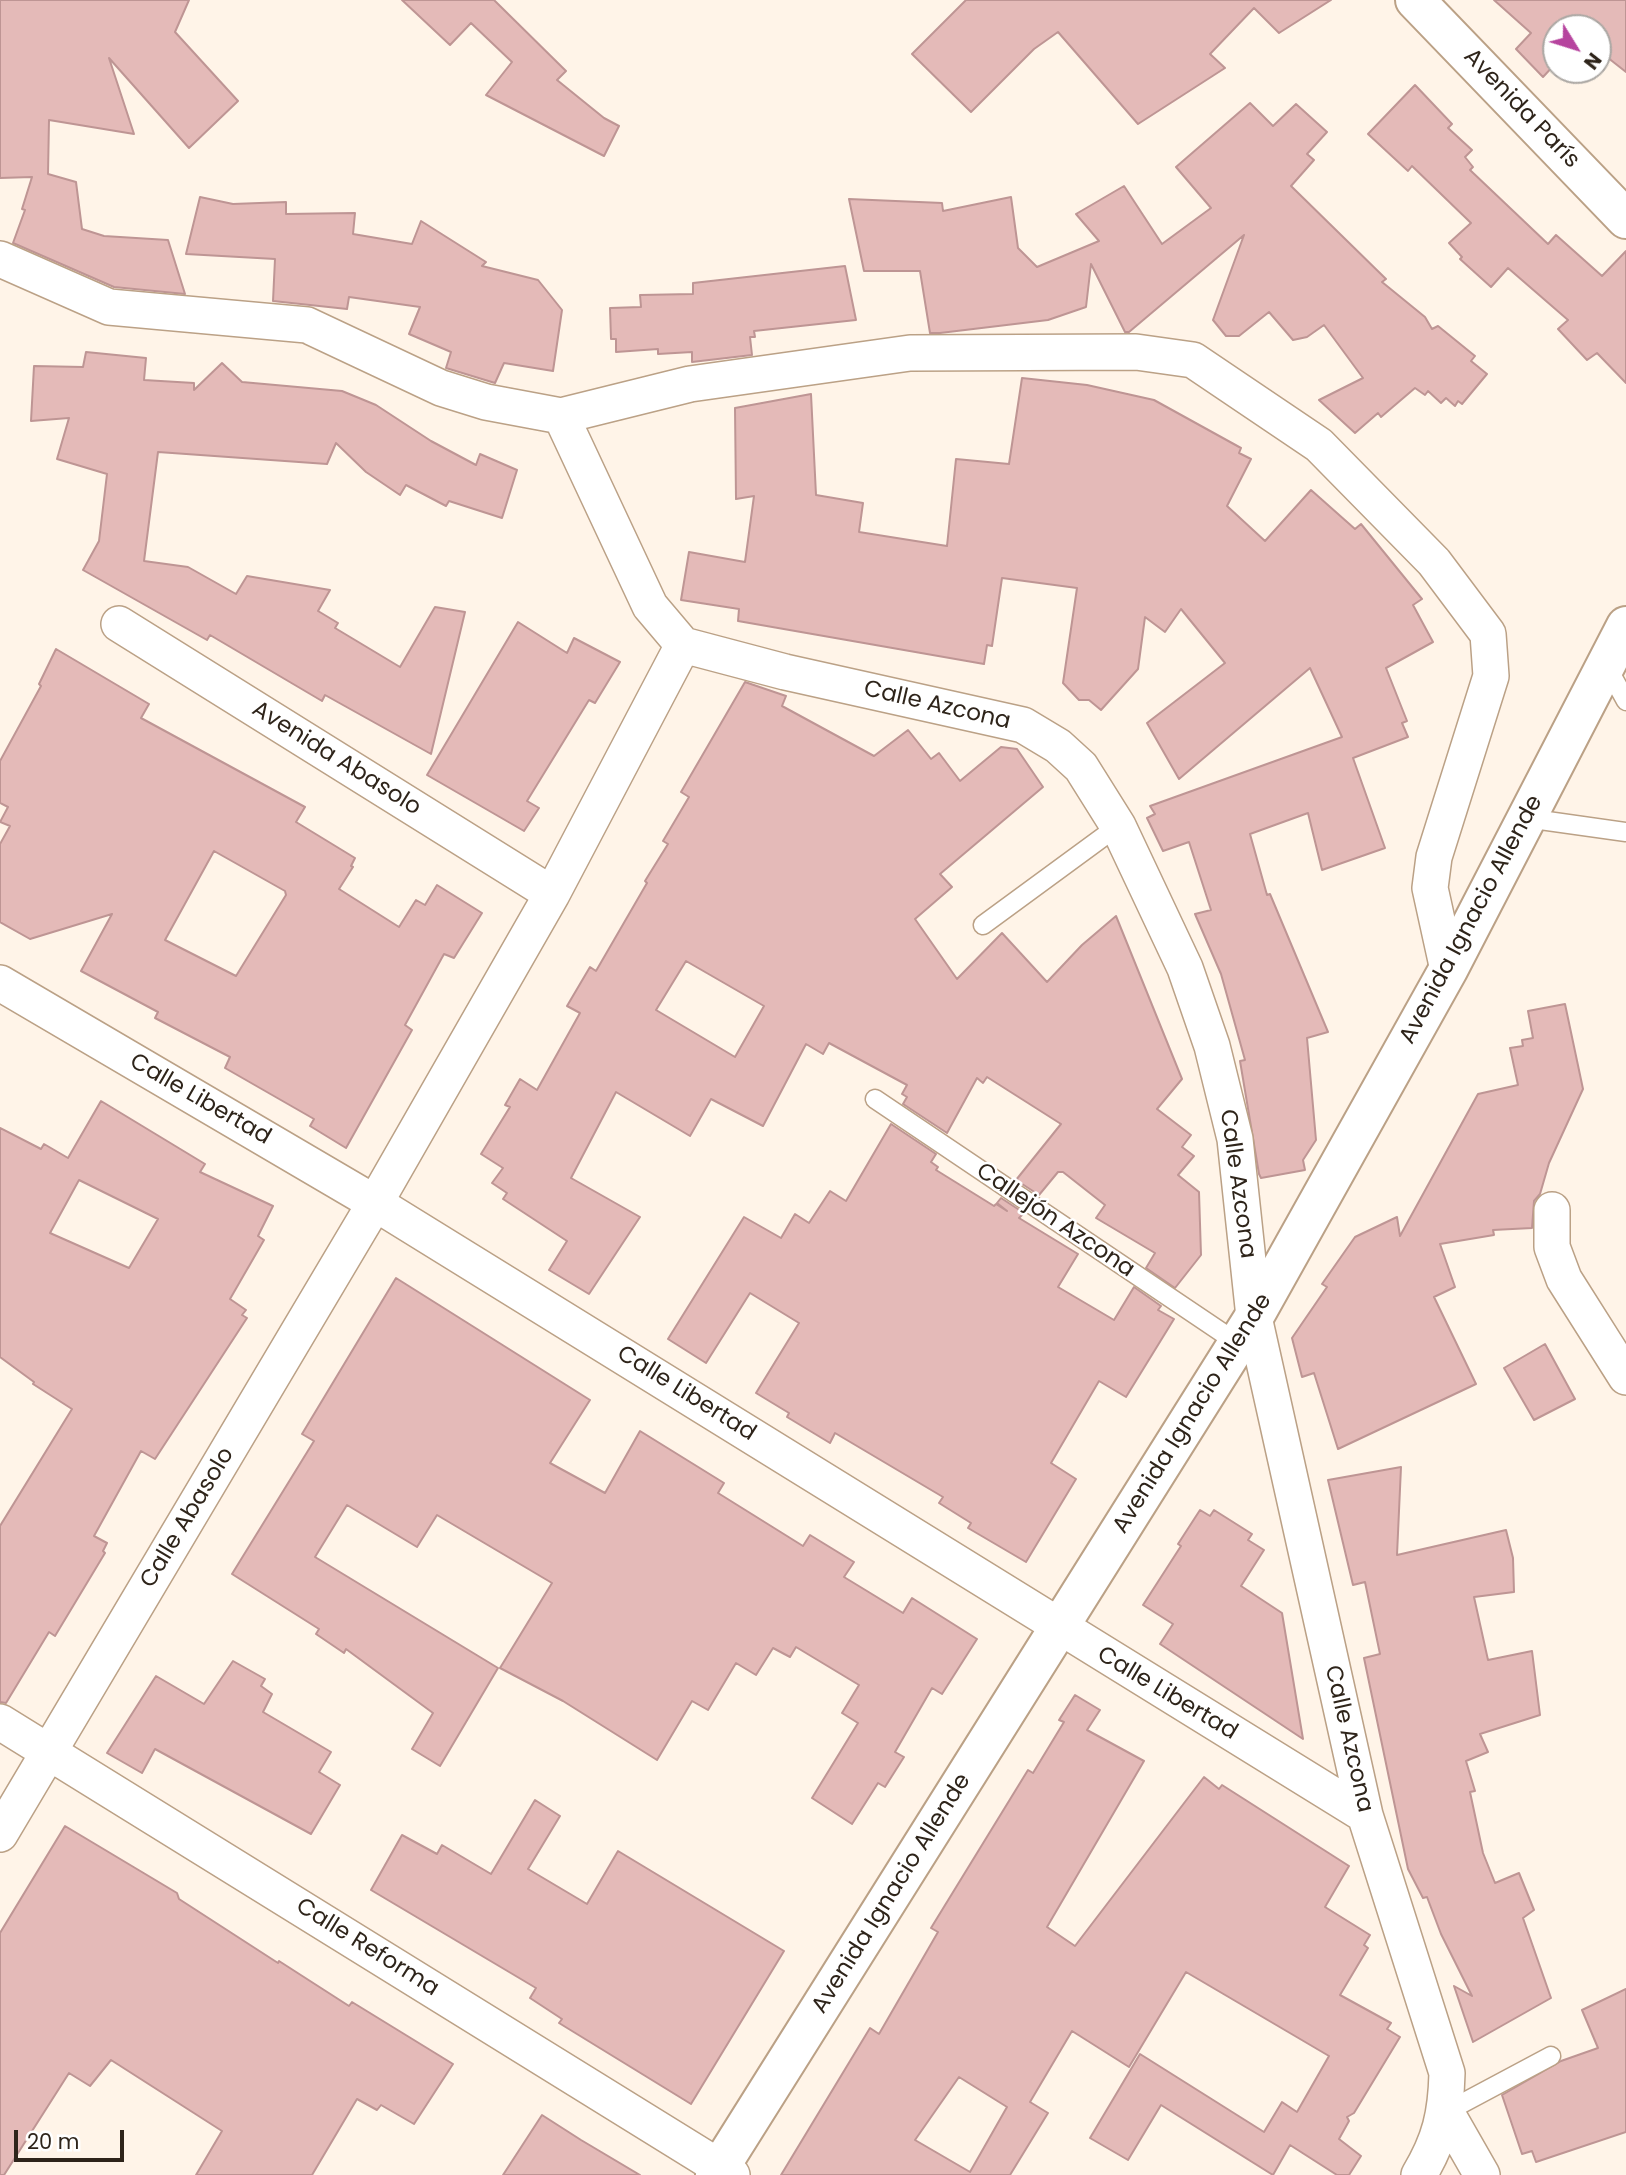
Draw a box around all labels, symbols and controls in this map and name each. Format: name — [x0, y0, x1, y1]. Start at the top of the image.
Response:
north arrow — [1542, 14, 1612, 84]
street label: Avenida París — [1457, 44, 1585, 174]
text: N — [1577, 47, 1607, 75]
street label: Calle Azcona — [861, 676, 1013, 736]
street label: Avenida Abasolo — [246, 696, 426, 822]
street label: Avenida Ignacio Allende — [1395, 791, 1549, 1049]
street label: Calle Libertad — [124, 1048, 276, 1152]
street label: Calle Azcona — [1213, 1108, 1261, 1260]
street label: Callejón Azcona — [971, 1158, 1139, 1284]
street label: Avenida Ignacio Allende — [1108, 1289, 1278, 1539]
street label: Calle Libertad — [611, 1340, 761, 1448]
street label: Calle Abasolo — [135, 1443, 241, 1593]
street label: Calle Libertad — [1092, 1641, 1242, 1747]
street label: Calle Azcona — [1318, 1663, 1378, 1815]
street label: Avenida Ignacio Allende — [807, 1769, 977, 2019]
street label: Calle Reforma — [290, 1893, 444, 2003]
scale bar — [18, 2116, 128, 2160]
text: 20 m — [27, 2127, 80, 2156]

